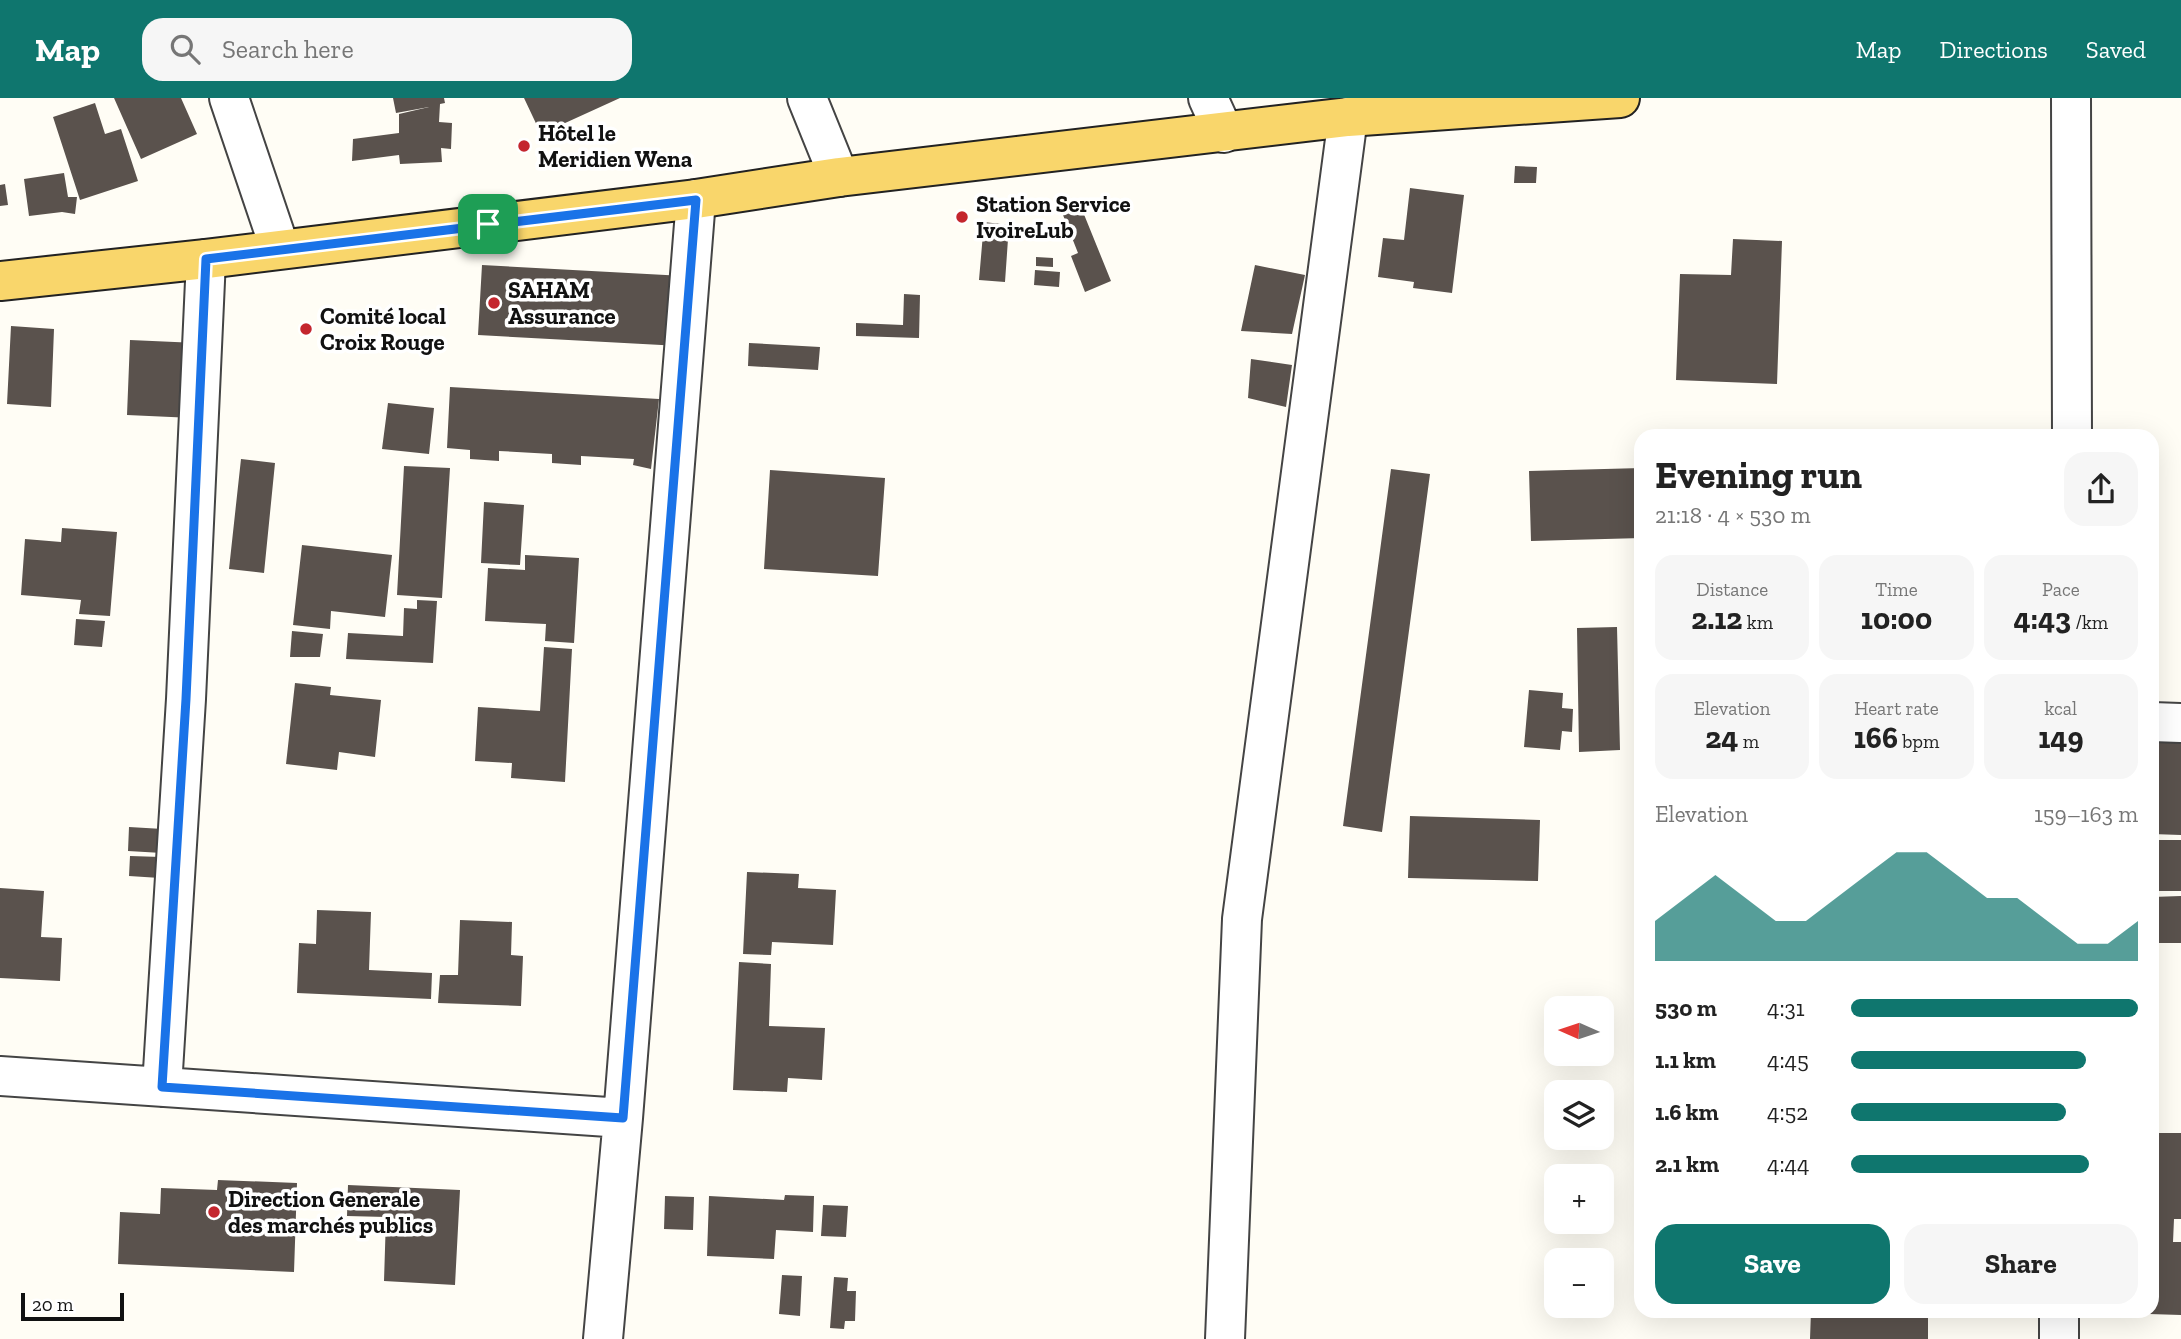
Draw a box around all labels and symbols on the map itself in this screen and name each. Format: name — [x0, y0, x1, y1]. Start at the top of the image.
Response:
place label: Hôtel le Meridien Wena — [538, 119, 693, 173]
marker: Hôtel le Meridien Wena — [516, 138, 532, 154]
place label: Station Service IvoireLub — [976, 190, 1131, 244]
pin — [458, 194, 518, 254]
marker: Station Service IvoireLub — [954, 209, 970, 225]
place label: SAHAM Assurance — [508, 276, 616, 330]
marker: SAHAM Assurance — [486, 295, 502, 311]
place label: Comité local Croix Rouge — [320, 302, 446, 356]
marker: Comité local Croix Rouge — [298, 321, 314, 337]
north arrow — [1544, 996, 1614, 1066]
place label: Direction Generale des marchés publics — [228, 1185, 433, 1239]
marker: Direction Generale des marchés publics — [206, 1204, 222, 1220]
scale bar — [21, 1290, 124, 1322]

